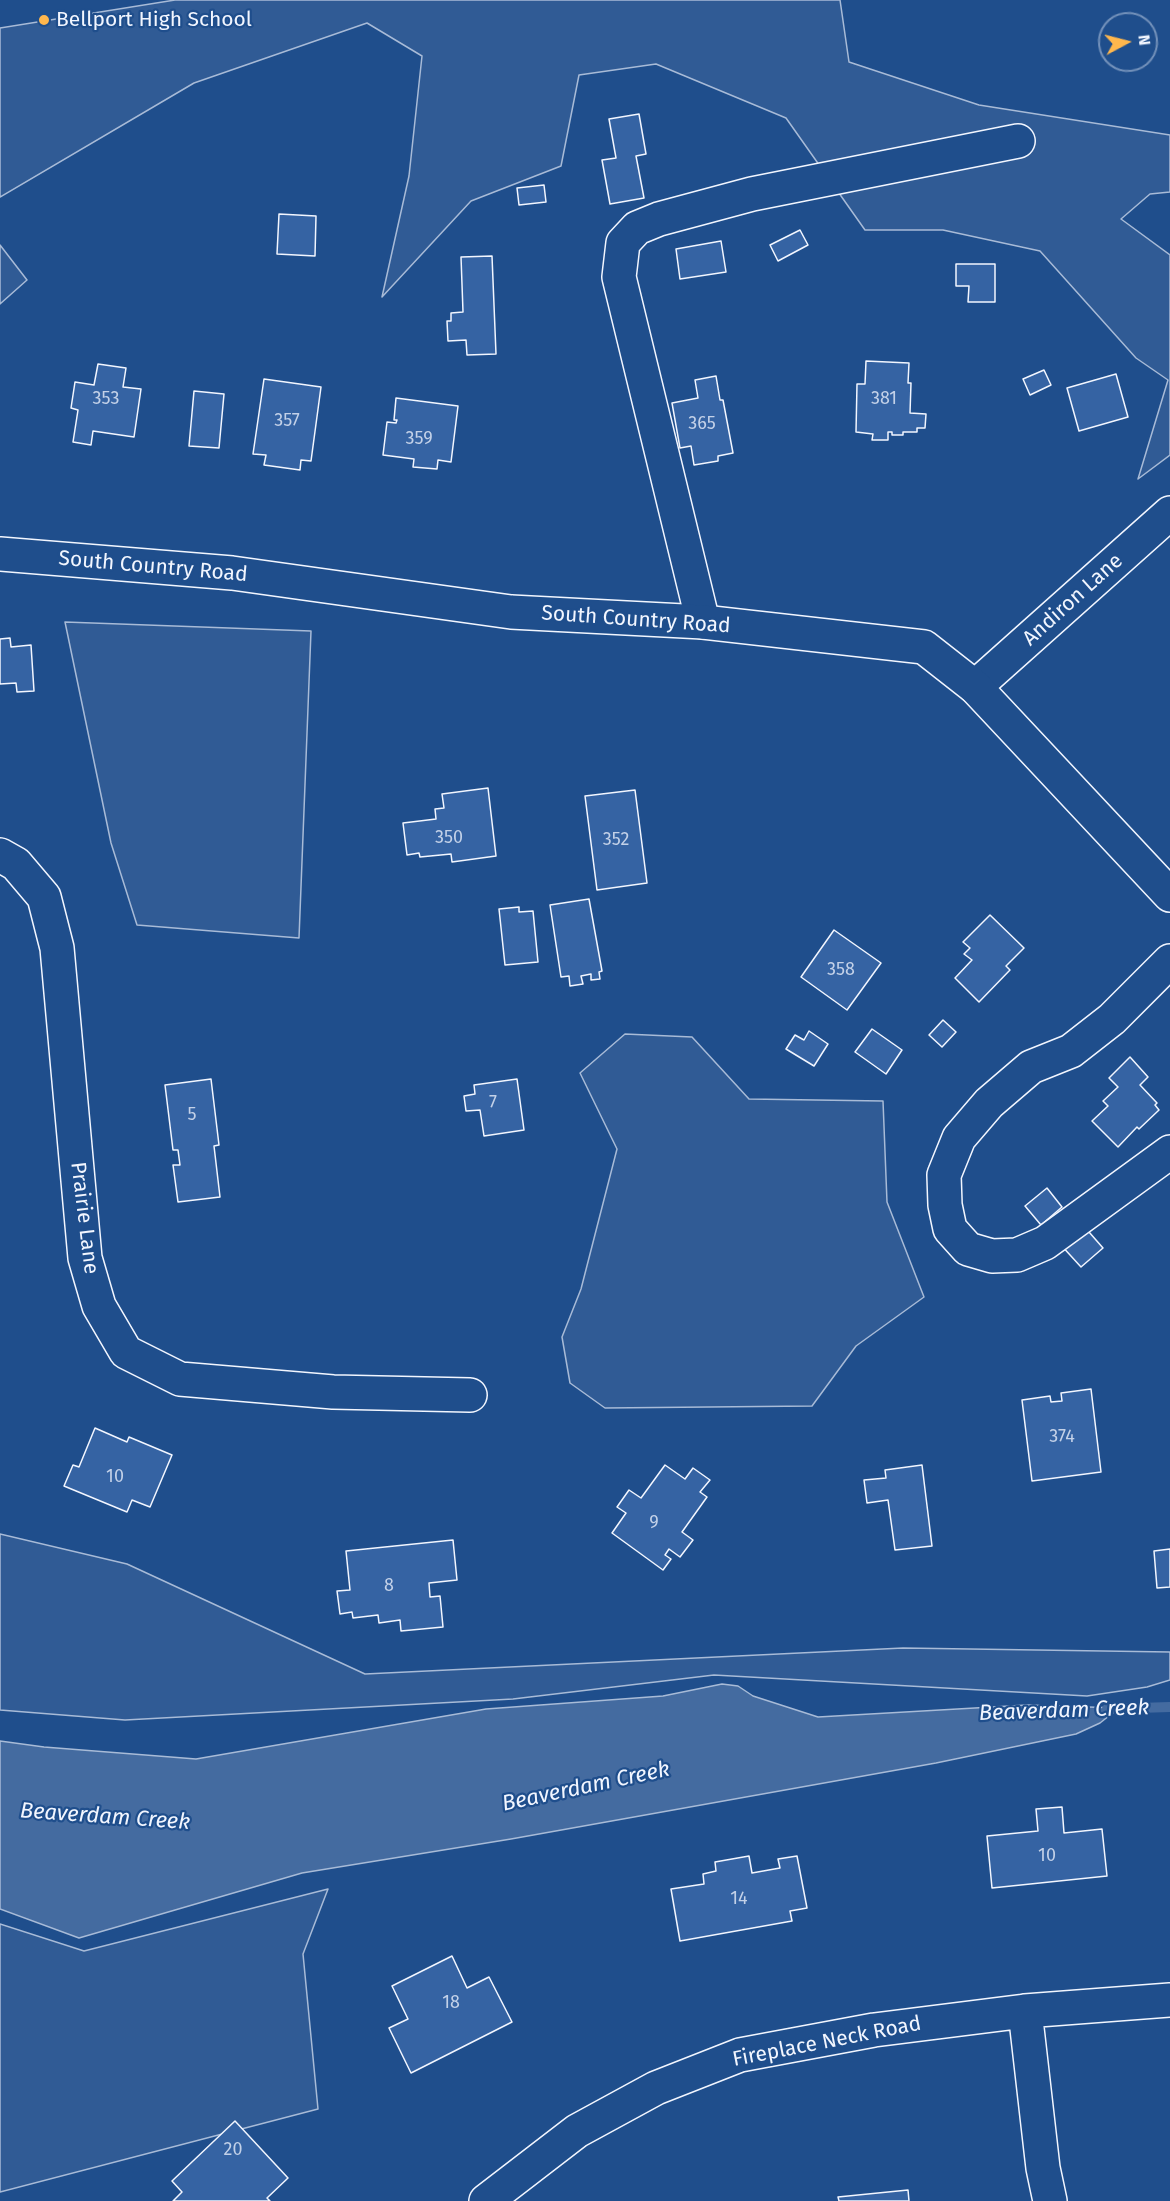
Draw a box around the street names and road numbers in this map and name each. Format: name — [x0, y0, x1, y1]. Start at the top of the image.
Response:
street label: South Country Road — [58, 546, 248, 588]
street label: Andiron Lane — [1018, 549, 1128, 651]
street label: South Country Road — [541, 601, 731, 639]
street label: Prairie Lane — [65, 1160, 103, 1276]
street label: Fireplace Neck Road — [731, 2011, 923, 2073]

